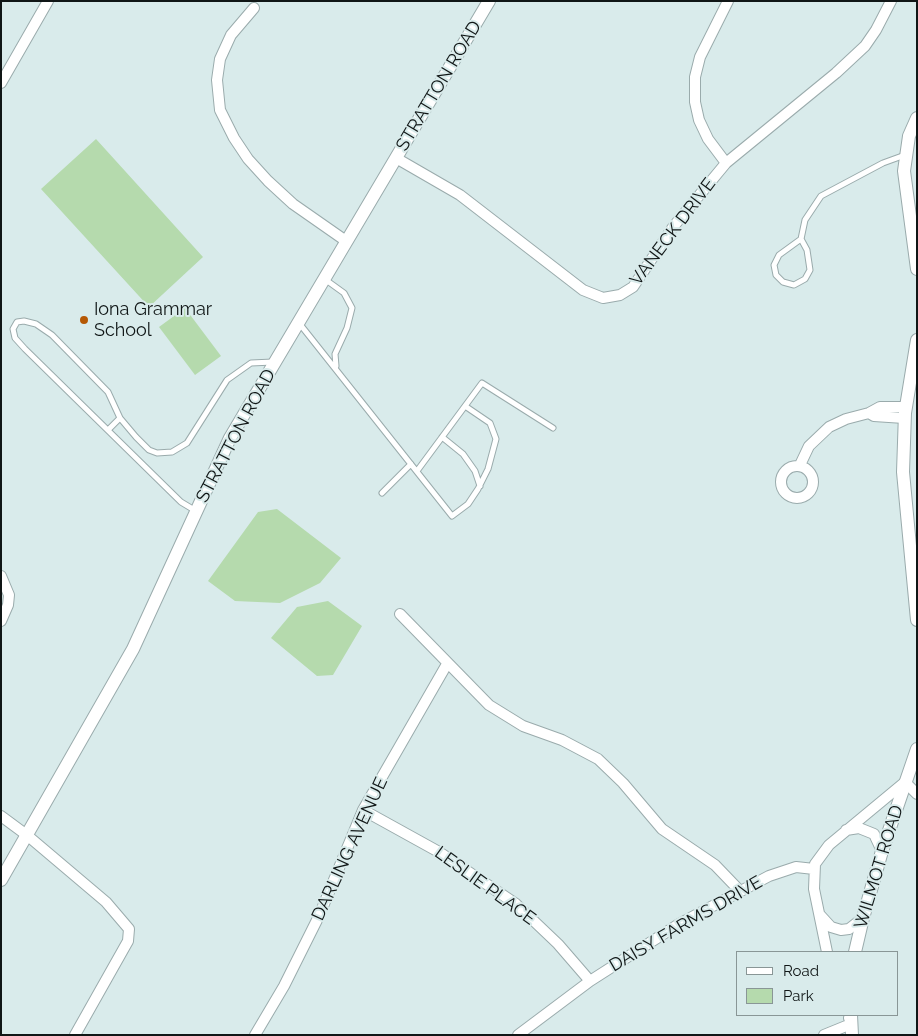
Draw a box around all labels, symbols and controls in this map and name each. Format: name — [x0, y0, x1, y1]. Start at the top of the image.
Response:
street label: STRATTON ROAD — [392, 17, 486, 155]
street label: VANECK DRIVE — [626, 174, 720, 290]
place label: Iona Grammar School — [94, 299, 212, 342]
marker: Iona Grammar School — [78, 314, 90, 326]
street label: STRATTON ROAD — [192, 366, 280, 506]
street label: DARLING AVENUE — [307, 774, 393, 924]
street label: WILMOT ROAD — [850, 803, 908, 931]
street label: LESLIE PLACE — [430, 842, 540, 930]
street label: DAISY FARMS DRIVE — [606, 871, 766, 977]
legend — [736, 951, 898, 1016]
text: Road — [783, 962, 819, 980]
text: Park — [783, 987, 814, 1005]

